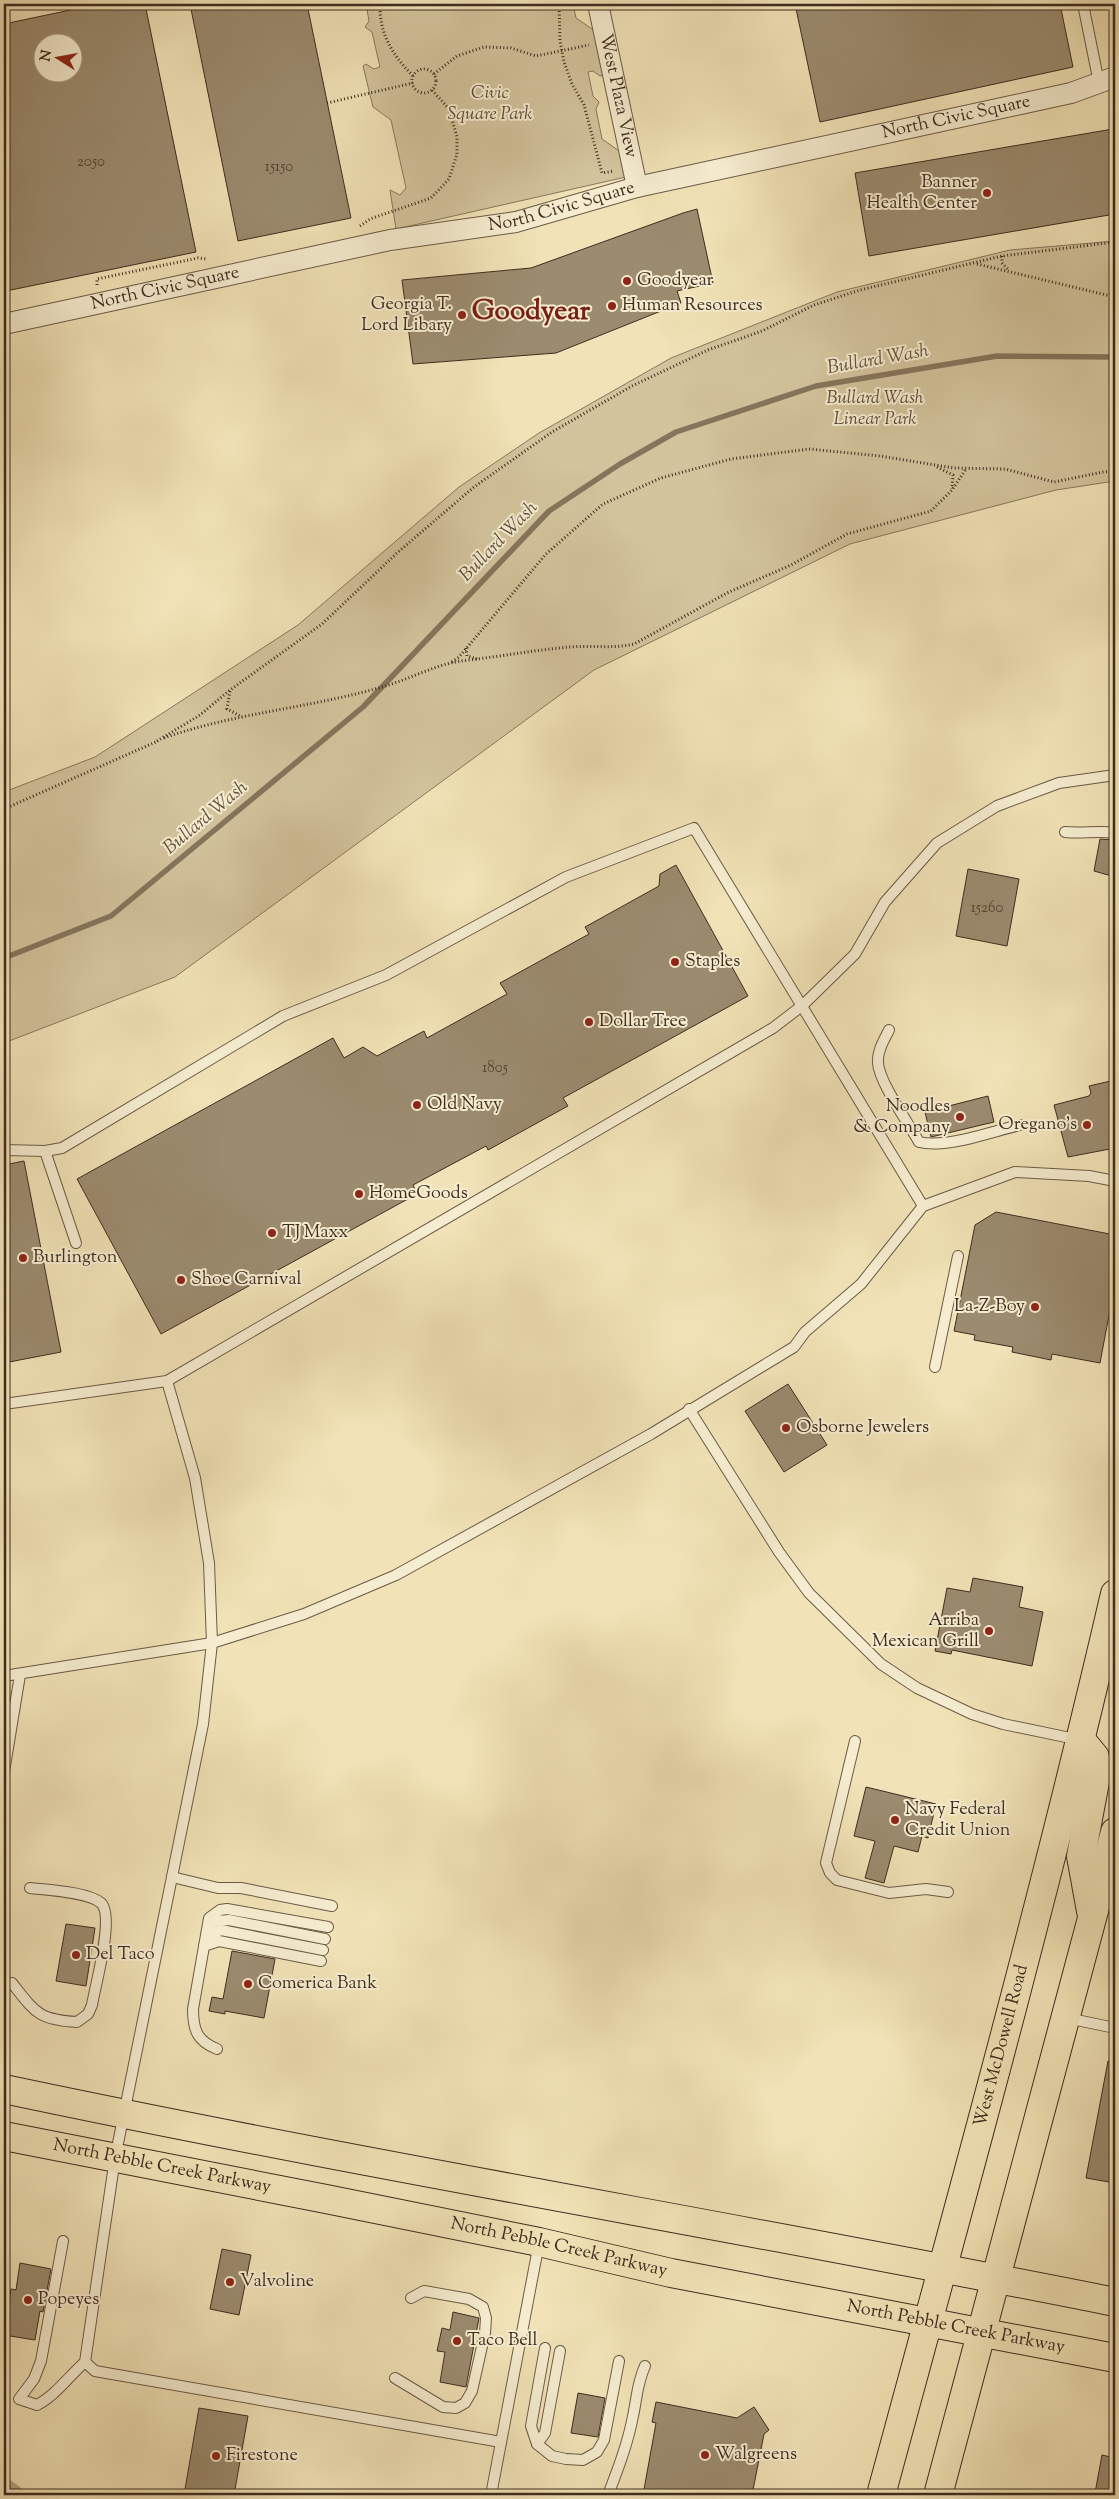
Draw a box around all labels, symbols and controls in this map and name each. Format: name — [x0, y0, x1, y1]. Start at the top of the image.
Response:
street label: West Plaza View — [592, 31, 644, 161]
north arrow — [32, 32, 82, 82]
text: N — [36, 49, 58, 63]
park label: Civic Square Park — [448, 81, 532, 128]
street label: North Civic Square — [880, 89, 1033, 147]
house number: 2050 — [77, 152, 105, 173]
house number: 15150 — [265, 157, 293, 178]
place label: Banner Health Center — [867, 170, 977, 217]
street label: North Civic Square — [487, 175, 638, 239]
marker: Banner Health Center — [981, 187, 993, 199]
street label: North Civic Square — [89, 260, 242, 318]
place label: Goodyear — [637, 268, 713, 294]
marker: Goodyear — [621, 275, 633, 287]
place label: Georgia T. Lord Libary — [361, 292, 452, 339]
district label: Goodyear — [472, 292, 591, 332]
place label: Human Resources — [622, 293, 763, 319]
marker: Human Resources — [606, 300, 618, 312]
marker: Georgia T. Lord Libary — [456, 309, 468, 321]
water label: Bullard Wash — [825, 338, 932, 382]
park label: Bullard Wash Linear Park — [826, 386, 924, 433]
water label: Bullard Wash — [454, 495, 545, 588]
water label: Bullard Wash — [158, 774, 255, 861]
house number: 15260 — [971, 898, 1003, 919]
place label: Staples — [685, 949, 740, 975]
marker: Staples — [669, 956, 681, 968]
place label: Dollar Tree — [599, 1009, 686, 1035]
marker: Dollar Tree — [583, 1016, 595, 1028]
house number: 1805 — [482, 1058, 508, 1079]
place label: Old Navy — [427, 1092, 502, 1118]
place label: Noodles & Company — [853, 1094, 950, 1141]
marker: Old Navy — [411, 1099, 423, 1111]
marker: Noodles & Company — [954, 1111, 966, 1123]
place label: Oregano's — [998, 1112, 1077, 1138]
marker: Oregano's — [1081, 1119, 1093, 1131]
place label: HomeGoods — [369, 1181, 468, 1207]
marker: HomeGoods — [353, 1188, 365, 1200]
place label: TJ Maxx — [282, 1220, 348, 1246]
marker: TJ Maxx — [266, 1227, 278, 1239]
place label: Burlington — [33, 1245, 118, 1271]
marker: Burlington — [17, 1252, 29, 1264]
place label: Shoe Carnival — [191, 1267, 302, 1293]
marker: Shoe Carnival — [175, 1274, 187, 1286]
place label: La-Z-Boy — [954, 1294, 1025, 1320]
marker: La-Z-Boy — [1029, 1301, 1041, 1313]
place label: Osborne Jewelers — [796, 1415, 929, 1441]
marker: Osborne Jewelers — [780, 1422, 792, 1434]
place label: Arriba Mexican Grill — [872, 1608, 979, 1655]
marker: Arriba Mexican Grill — [983, 1625, 995, 1637]
place label: Navy Federal Credit Union — [905, 1797, 1011, 1844]
marker: Navy Federal Credit Union — [889, 1814, 901, 1826]
place label: Del Taco — [86, 1942, 155, 1968]
marker: Del Taco — [70, 1949, 82, 1961]
street label: West McDowell Road — [968, 1962, 1036, 2130]
place label: Comerica Bank — [258, 1971, 377, 1997]
marker: Comerica Bank — [242, 1978, 254, 1990]
street label: North Pebble Creek Parkway — [51, 2133, 273, 2201]
street label: North Pebble Creek Parkway — [448, 2211, 670, 2285]
place label: Valvoline — [240, 2269, 314, 2295]
marker: Valvoline — [224, 2276, 236, 2288]
place label: Popeyes — [38, 2287, 99, 2313]
marker: Popeyes — [22, 2294, 34, 2306]
street label: North Pebble Creek Parkway — [845, 2294, 1067, 2361]
place label: Taco Bell — [467, 2328, 538, 2354]
marker: Taco Bell — [451, 2335, 463, 2347]
place label: Walgreens — [715, 2442, 797, 2468]
place label: Firestone — [226, 2443, 298, 2469]
marker: Walgreens — [699, 2449, 711, 2461]
marker: Firestone — [210, 2450, 222, 2462]

